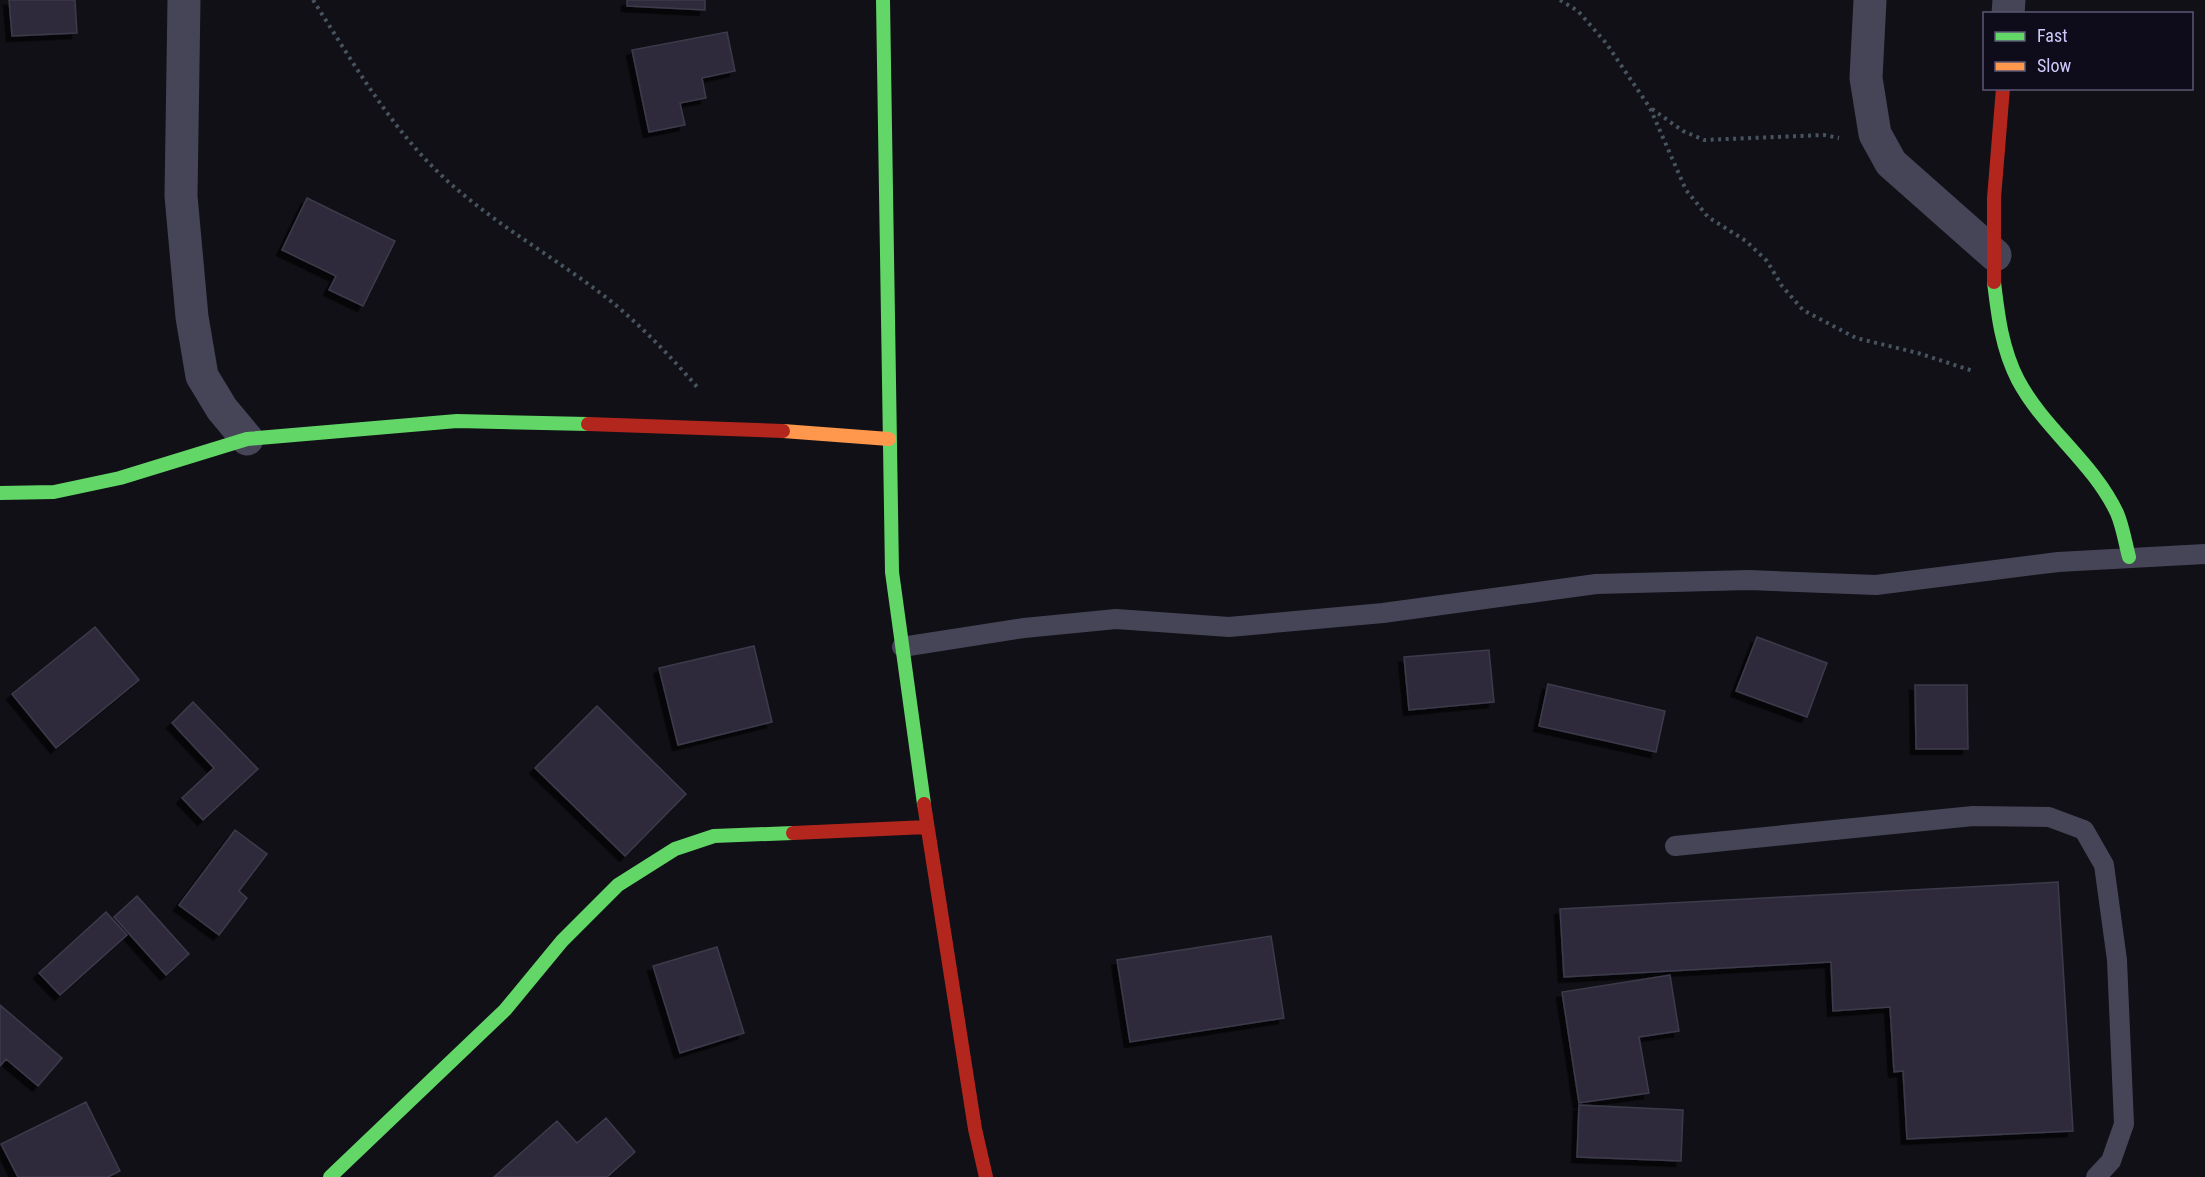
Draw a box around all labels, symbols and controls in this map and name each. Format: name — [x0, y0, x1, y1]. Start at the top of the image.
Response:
legend — [1983, 12, 2193, 90]
text: Fast — [2037, 25, 2068, 46]
text: Slow — [2037, 55, 2072, 76]

